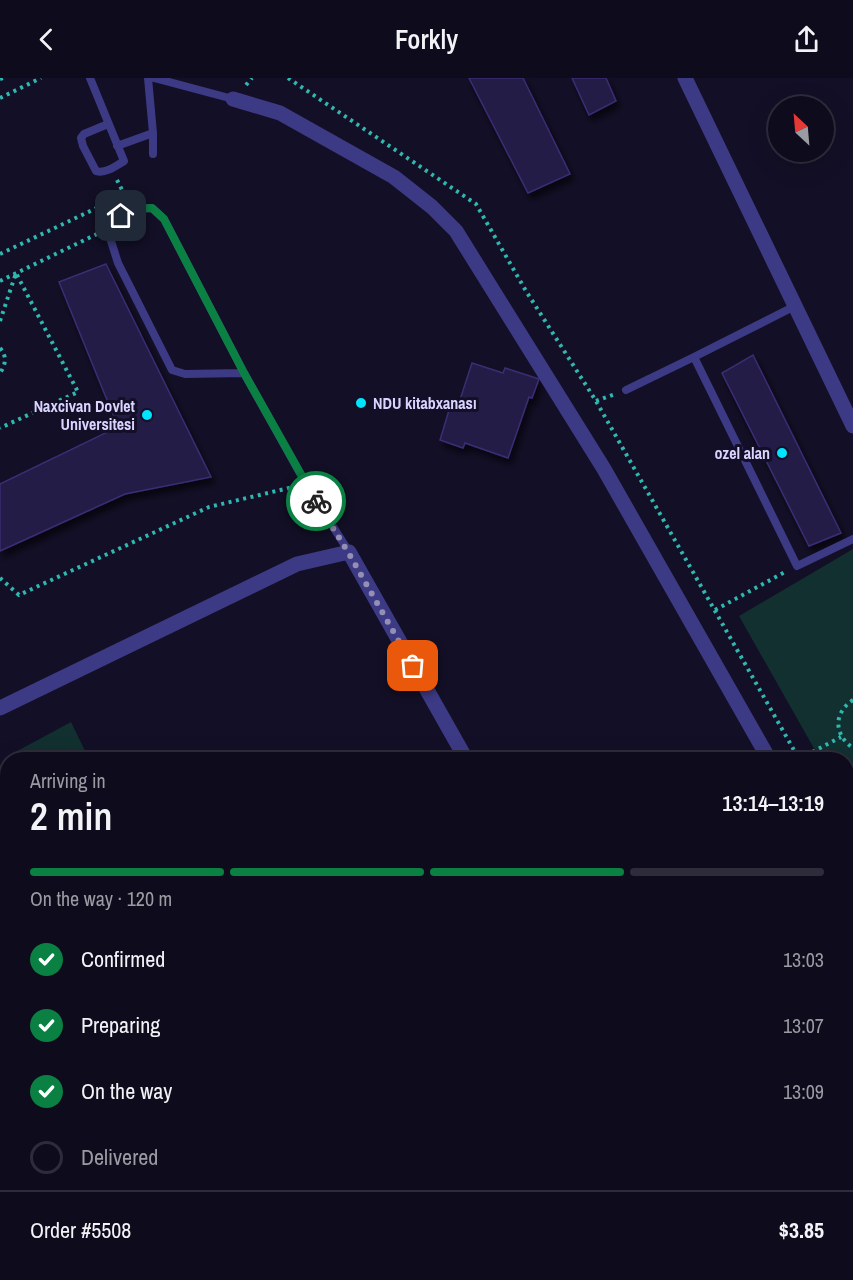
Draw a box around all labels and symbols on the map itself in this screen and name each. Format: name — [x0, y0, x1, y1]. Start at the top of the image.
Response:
north arrow — [768, 96, 834, 162]
pin — [95, 190, 146, 241]
place label: NDU kitabxanası — [373, 392, 477, 414]
place label: Naxcivan Dovlet Universitesi — [34, 395, 136, 435]
marker: NDU kitabxanası — [354, 396, 368, 410]
marker: Naxcivan Dovlet Universitesi — [140, 408, 154, 422]
place label: ozel alan — [715, 442, 770, 464]
marker: ozel alan — [775, 446, 789, 460]
courier — [286, 471, 346, 531]
pin — [387, 640, 438, 691]

